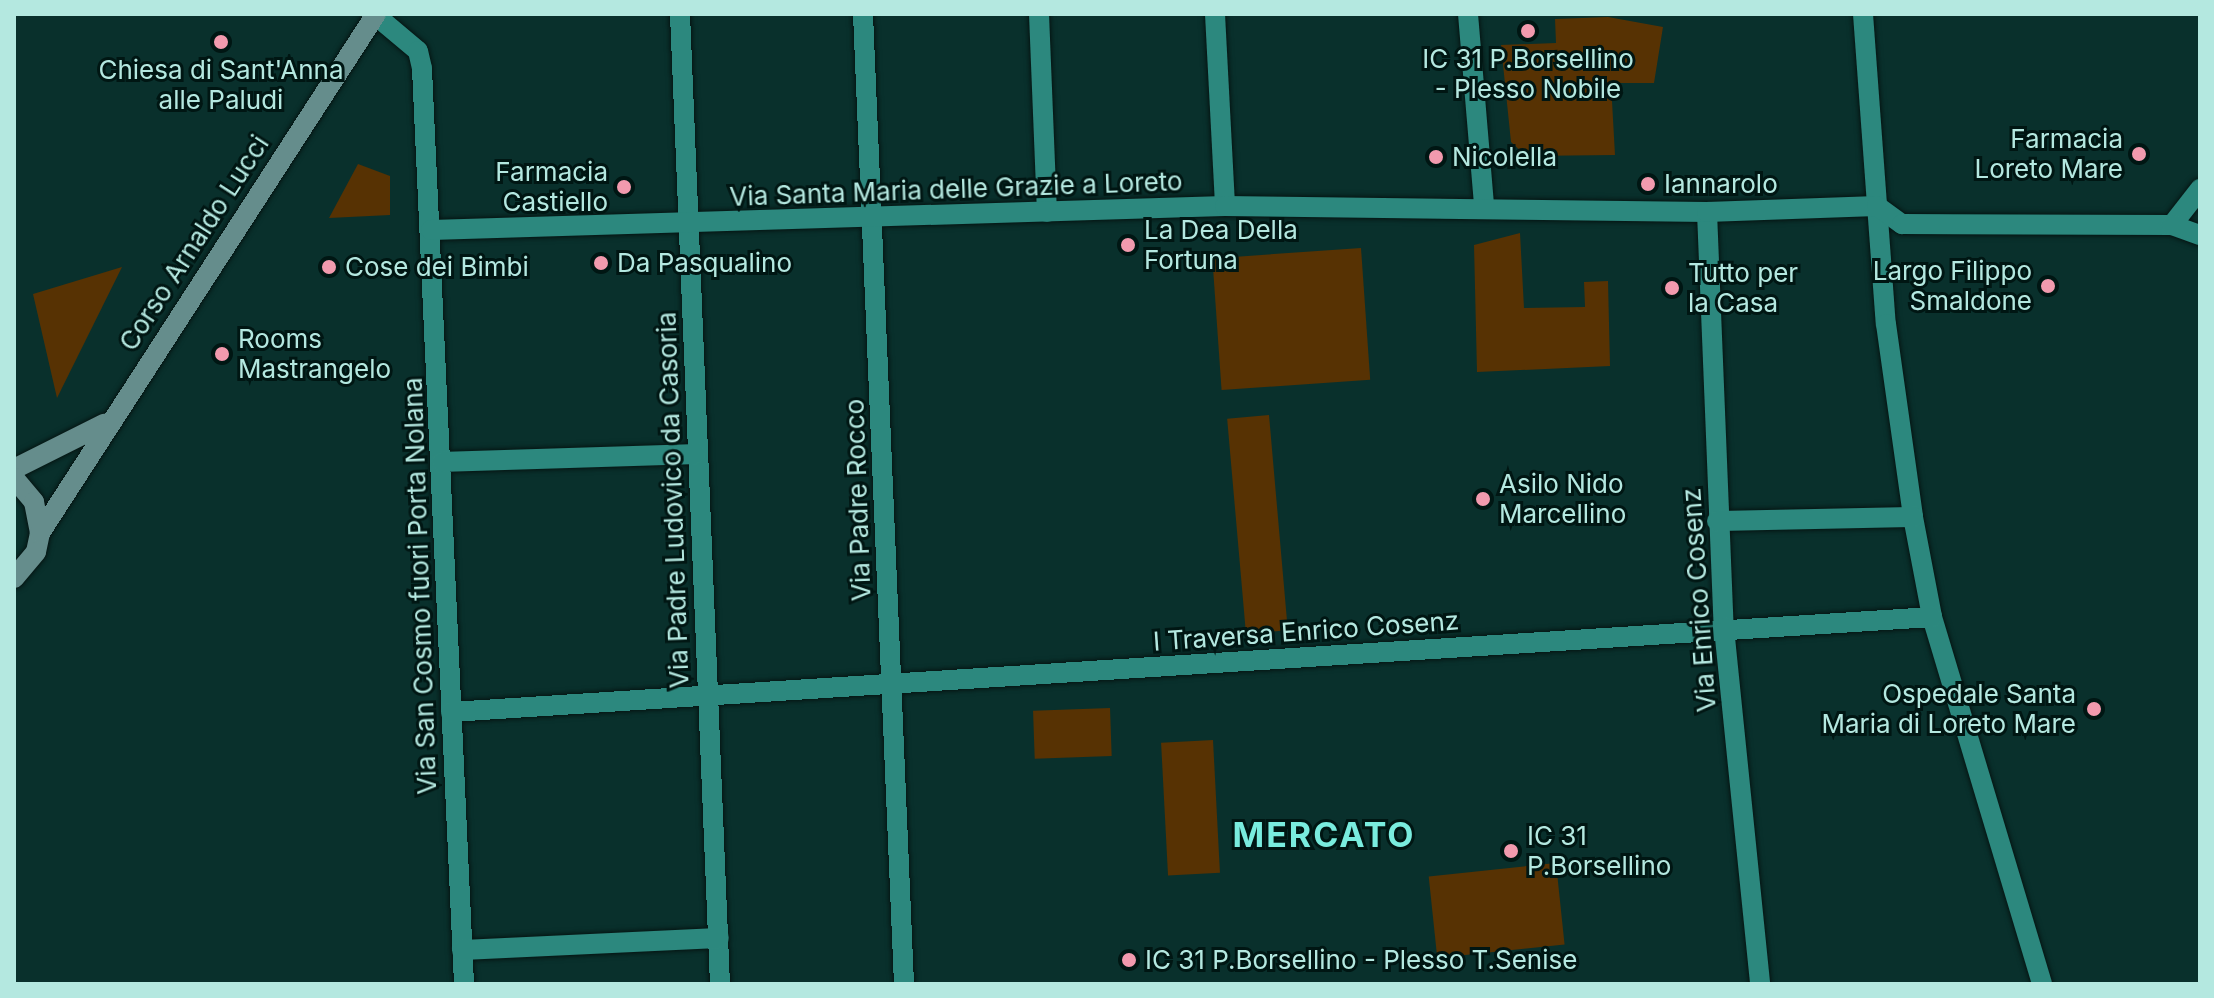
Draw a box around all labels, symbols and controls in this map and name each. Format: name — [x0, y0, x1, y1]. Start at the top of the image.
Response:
marker: IC 31 P.Borsellino - Plesso Nobile — [1519, 22, 1537, 40]
marker: Chiesa di Sant'Anna alle Paludi — [212, 33, 230, 51]
place label: IC 31 P.Borsellino - Plesso Nobile — [1422, 43, 1634, 104]
place label: Chiesa di Sant'Anna alle Paludi — [98, 54, 344, 116]
place label: Farmacia Loreto Mare — [1974, 123, 2123, 184]
street label: Corso Arnaldo Lucci — [113, 130, 275, 356]
place label: Nicolella — [1452, 141, 1557, 173]
marker: Farmacia Loreto Mare — [2130, 145, 2148, 163]
marker: Nicolella — [1427, 148, 1445, 166]
place label: Farmacia Castiello — [495, 156, 608, 218]
street label: Via Santa Maria delle Grazie a Loreto — [729, 165, 1183, 213]
place label: Iannarolo — [1664, 168, 1778, 200]
marker: Iannarolo — [1639, 175, 1657, 193]
marker: Farmacia Castiello — [615, 178, 633, 196]
place label: La Dea Della Fortuna — [1144, 214, 1298, 276]
marker: La Dea Della Fortuna — [1119, 236, 1137, 254]
place label: Da Pasqualino — [617, 247, 792, 279]
place label: Cose dei Bimbi — [345, 251, 529, 283]
marker: Da Pasqualino — [592, 254, 610, 272]
place label: Largo Filippo Smaldone — [1873, 255, 2032, 316]
place label: Tutto per la Casa — [1688, 257, 1798, 318]
marker: Cose dei Bimbi — [320, 258, 338, 276]
marker: Largo Filippo Smaldone — [2039, 277, 2057, 295]
marker: Tutto per la Casa — [1663, 279, 1681, 297]
street label: Via Padre Ludovico da Casoria — [651, 311, 695, 689]
place label: Rooms Mastrangelo — [238, 323, 391, 384]
marker: Rooms Mastrangelo — [213, 345, 231, 363]
street label: Via San Cosmo fuori Porta Nolana — [397, 377, 443, 795]
street label: Via Padre Rocco — [839, 398, 877, 602]
place label: Asilo Nido Marcellino — [1499, 468, 1626, 530]
street label: Via Enrico Cosenz — [1676, 487, 1722, 713]
marker: Asilo Nido Marcellino — [1474, 490, 1492, 508]
street label: I Traversa Enrico Cosenz — [1152, 605, 1460, 657]
place label: Ospedale Santa Maria di Loreto Mare — [1821, 678, 2076, 740]
marker: Ospedale Santa Maria di Loreto Mare — [2083, 698, 2105, 720]
district label: MERCATO — [1232, 815, 1416, 855]
place label: IC 31 P.Borsellino — [1527, 820, 1671, 882]
marker: IC 31 P.Borsellino — [1502, 842, 1520, 860]
place label: IC 31 P.Borsellino - Plesso T.Senise — [1145, 944, 1577, 976]
marker: IC 31 P.Borsellino - Plesso T.Senise — [1120, 951, 1138, 969]

